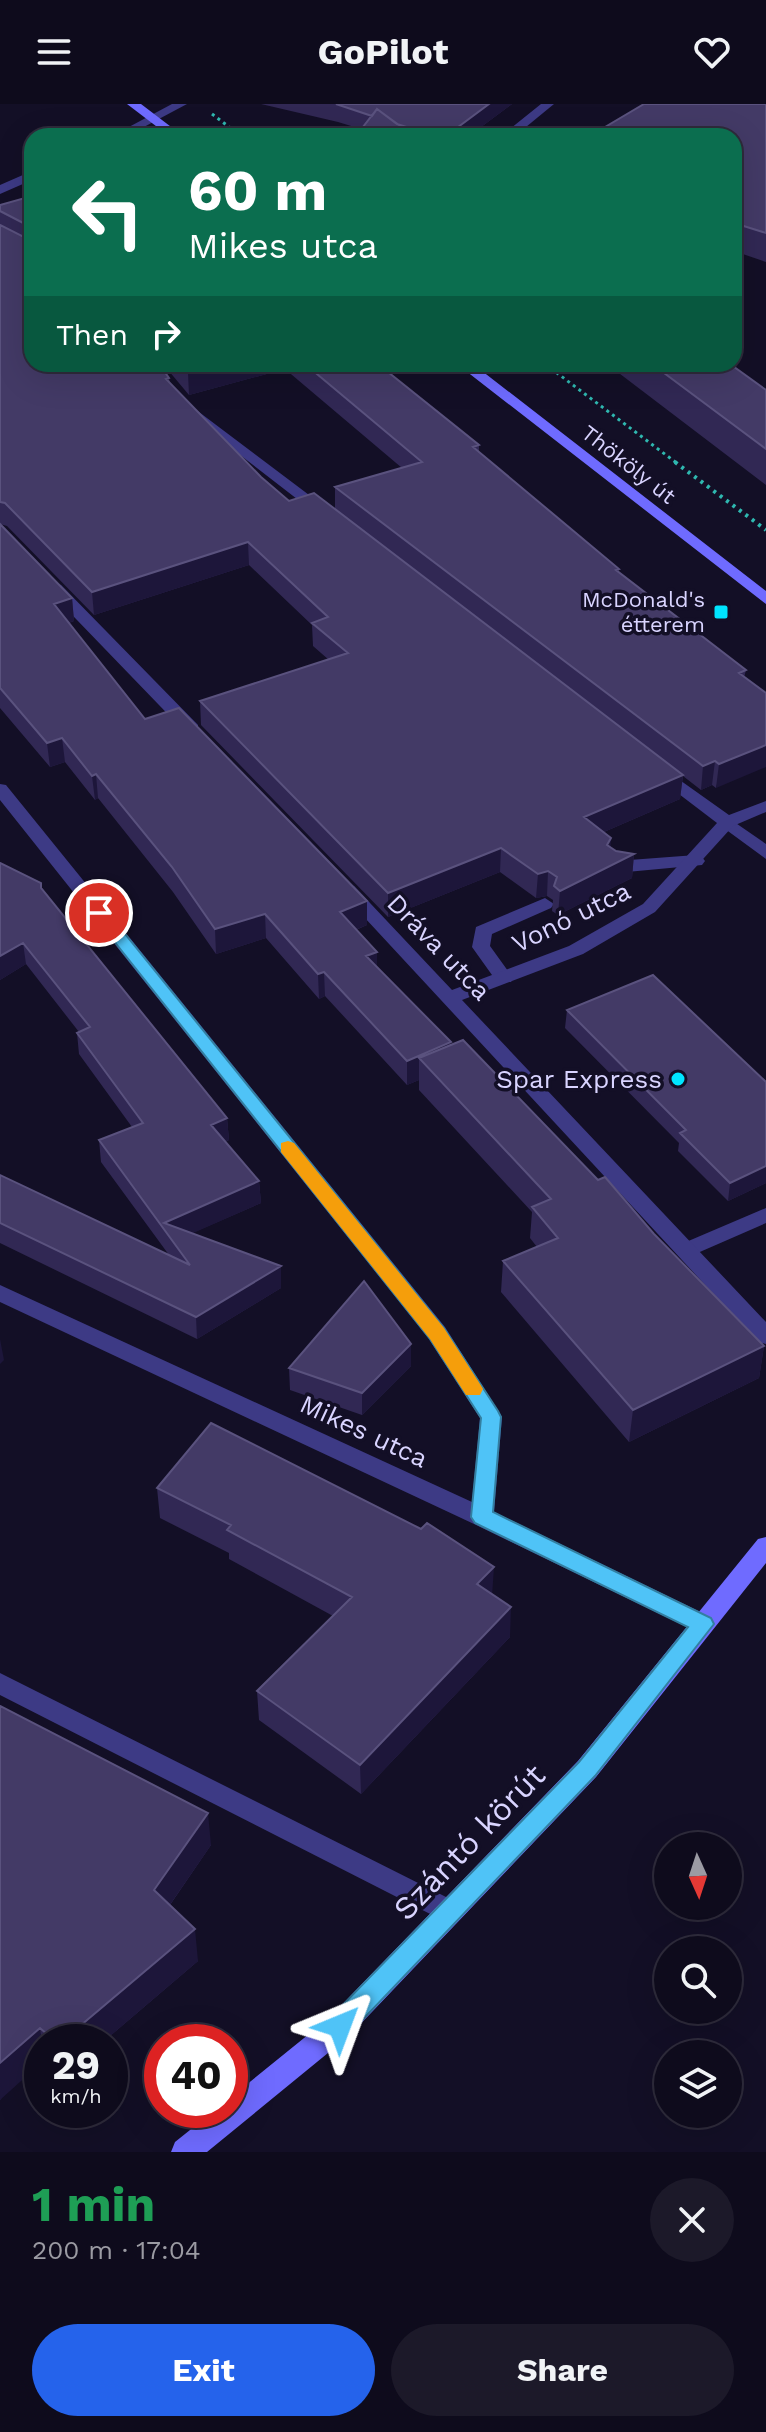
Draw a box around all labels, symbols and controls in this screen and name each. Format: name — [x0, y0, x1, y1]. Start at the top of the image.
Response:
icon: menu — [32, 30, 76, 74]
icon: heart — [690, 30, 734, 74]
text: GoPilot — [318, 31, 448, 73]
text: 60 m — [188, 158, 327, 224]
icon: left — [56, 160, 160, 264]
text: Mikes utca — [188, 225, 378, 267]
icon: right — [144, 312, 188, 356]
text: Then — [56, 317, 128, 352]
street label: Thököly út — [577, 420, 681, 509]
place label: McDonald's étterem — [582, 587, 705, 637]
marker: McDonald's étterem — [712, 603, 730, 621]
street label: Vonó utca — [507, 875, 635, 959]
pin — [65, 879, 133, 947]
street label: Dráva utca — [381, 888, 497, 1006]
icon: arrive — [77, 891, 121, 935]
place label: Spar Express — [496, 1064, 662, 1094]
marker: Spar Express — [669, 1070, 687, 1088]
street label: Mikes utca — [295, 1388, 433, 1474]
street label: Szántó körút — [385, 1756, 553, 1928]
north arrow — [654, 1832, 742, 1920]
map controls — [654, 1832, 742, 2128]
button: search — [654, 1936, 742, 2024]
position arrow — [298, 1984, 382, 2068]
speed limit sign: 40 — [144, 2024, 248, 2128]
button: layers — [654, 2040, 742, 2128]
text: 29 — [52, 2042, 100, 2089]
text: km/h — [50, 2084, 102, 2108]
text: 1 min — [32, 2176, 155, 2233]
button: close — [650, 2178, 734, 2262]
text: 200 m · 17:04 — [32, 2235, 201, 2265]
button: Exit — [32, 2324, 375, 2416]
button: Share — [391, 2324, 734, 2416]

